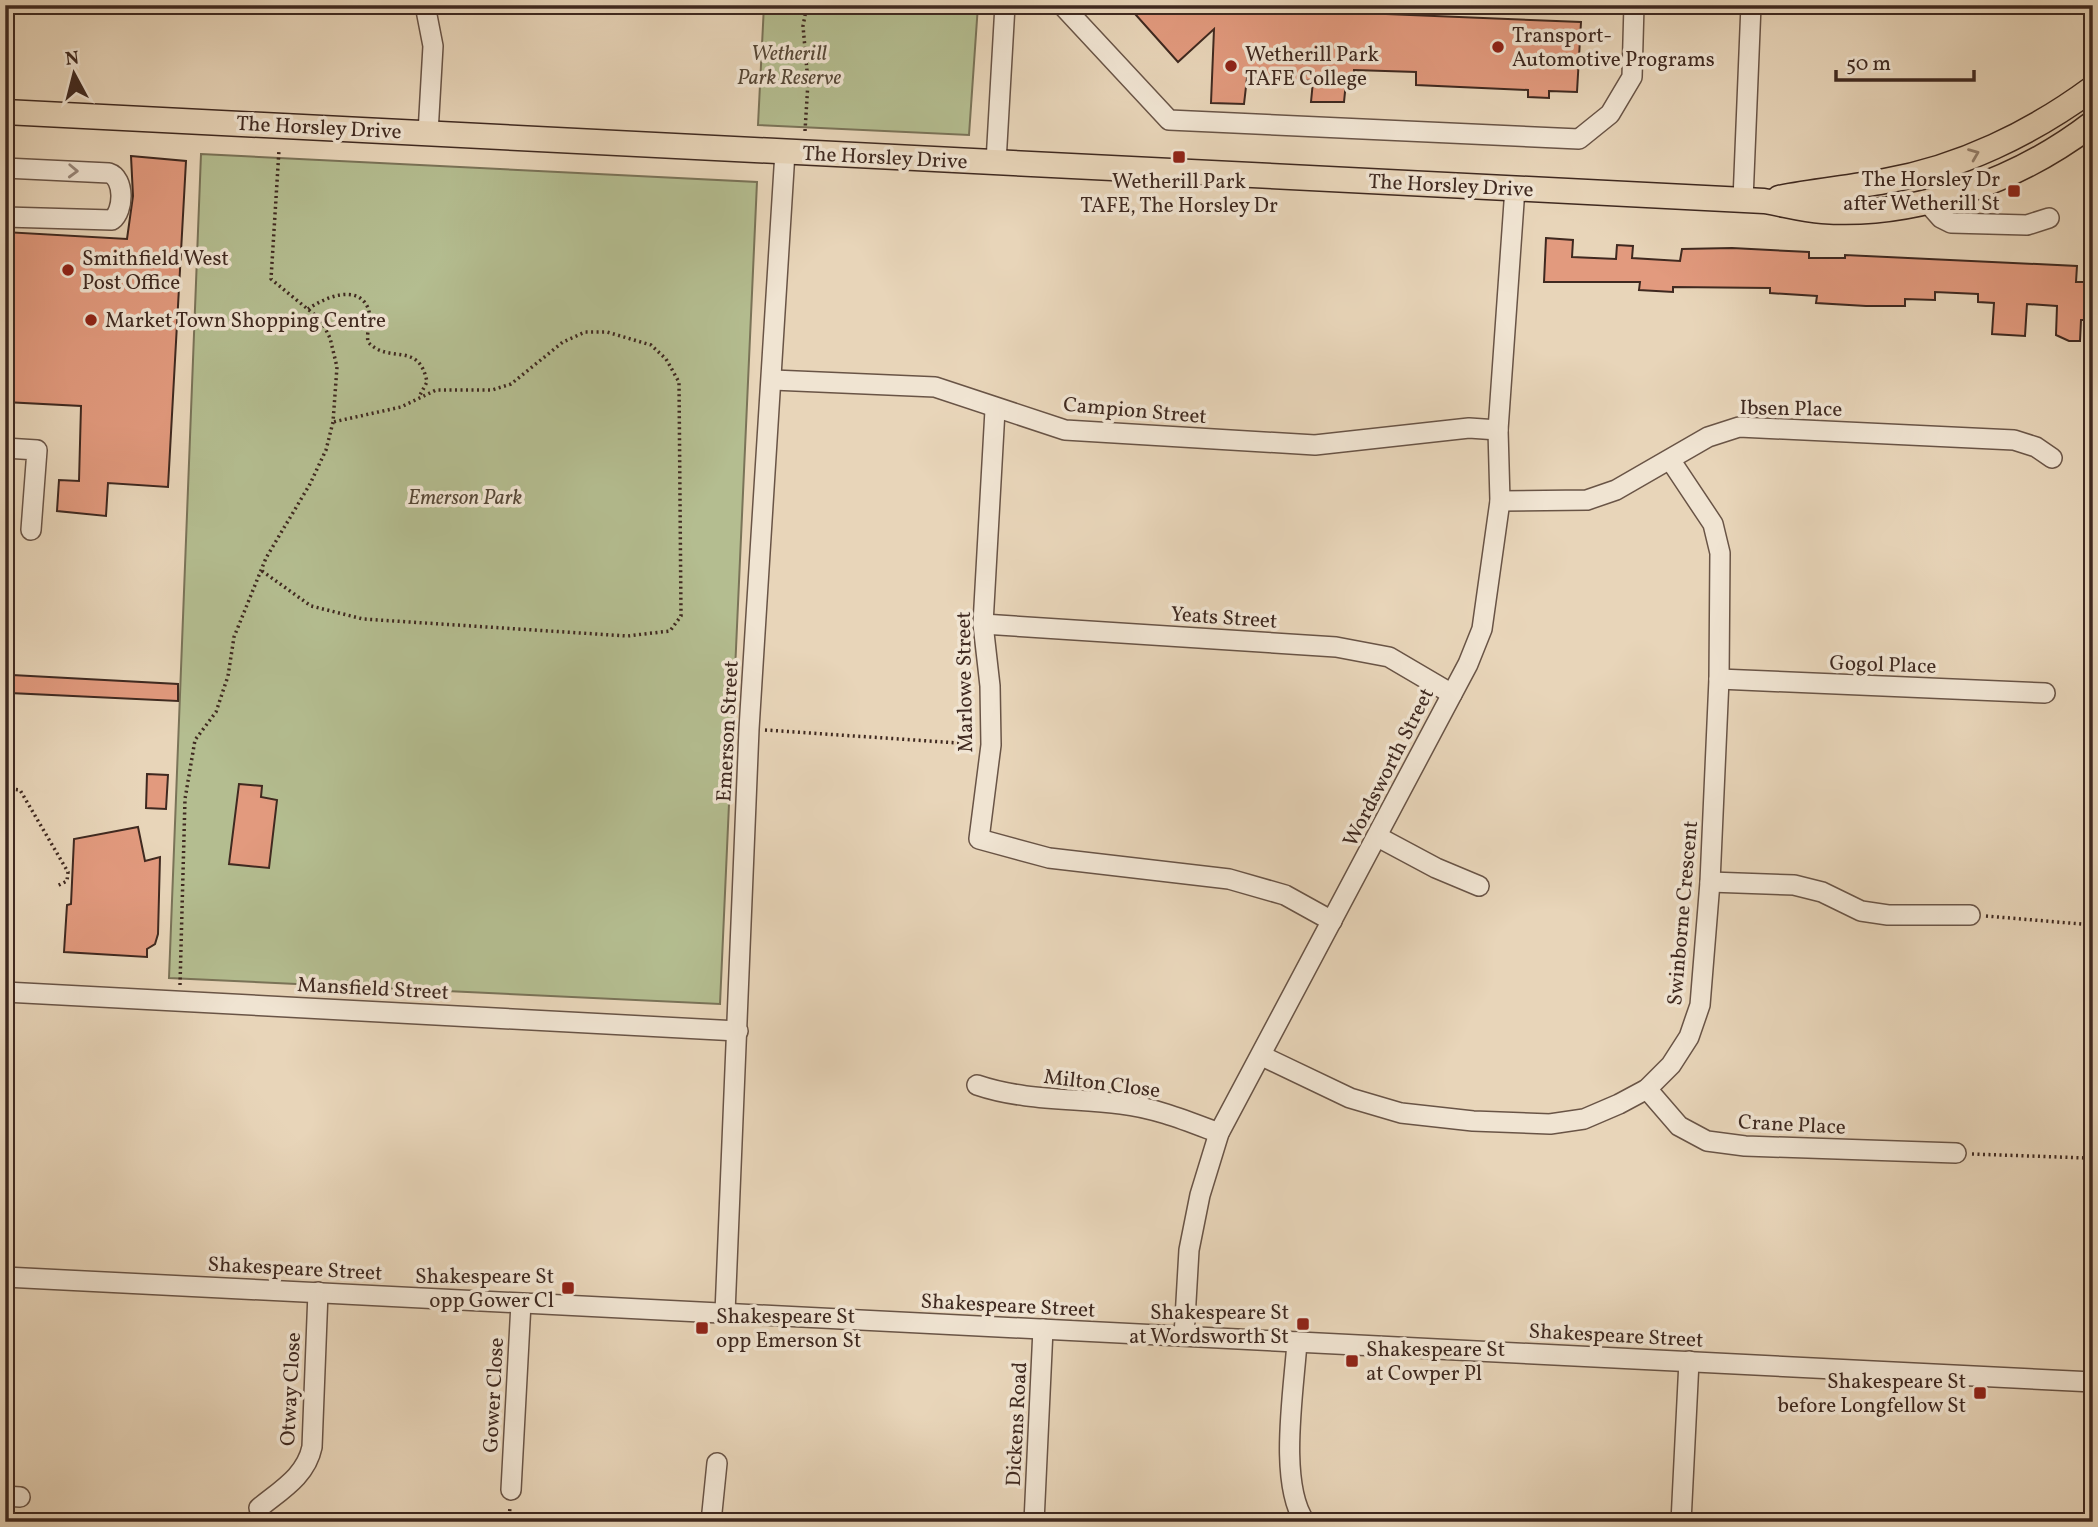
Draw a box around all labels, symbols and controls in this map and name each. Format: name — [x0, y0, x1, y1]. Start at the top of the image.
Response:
place label: Transport- Automotive Programs — [1512, 22, 1715, 75]
north arrow — [38, 38, 108, 108]
scale bar — [1836, 38, 1974, 82]
marker: Transport- Automotive Programs — [1490, 39, 1506, 55]
park label: Wetherill Park Reserve — [737, 40, 841, 93]
place label: Wetherill Park TAFE College — [1245, 41, 1380, 94]
text: N — [64, 45, 81, 73]
text: 50 m — [1846, 50, 1891, 79]
marker: Wetherill Park TAFE College — [1223, 58, 1239, 74]
street label: The Horsley Drive — [236, 110, 402, 147]
street label: The Horsley Drive — [802, 140, 968, 177]
marker: Wetherill Park TAFE, The Horsley Dr — [1171, 149, 1187, 165]
one-way arrow — [1967, 149, 1979, 163]
one-way arrow — [68, 163, 79, 178]
place label: The Horsley Dr after Wetherill St — [1843, 166, 2000, 219]
place label: Wetherill Park TAFE, The Horsley Dr — [1080, 168, 1278, 221]
street label: The Horsley Drive — [1368, 168, 1534, 205]
marker: The Horsley Dr after Wetherill St — [2006, 183, 2022, 199]
place label: Smithfield West Post Office — [82, 245, 229, 298]
marker: Smithfield West Post Office — [60, 262, 76, 278]
place label: Market Town Shopping Centre — [105, 307, 386, 336]
marker: Market Town Shopping Centre — [83, 312, 99, 328]
street label: Campion Street — [1062, 391, 1208, 432]
street label: Ibsen Place — [1739, 394, 1843, 425]
park label: Emerson Park — [408, 484, 523, 513]
street label: Yeats Street — [1169, 600, 1278, 637]
street label: Marlowe Street — [950, 611, 981, 753]
street label: Gogol Place — [1829, 649, 1937, 682]
street label: Emerson Street — [710, 659, 747, 803]
street label: Wordsworth Street — [1337, 683, 1442, 852]
street label: Swinborne Crescent — [1661, 819, 1706, 1007]
street label: Mansfield Street — [296, 971, 450, 1008]
street label: Milton Close — [1042, 1063, 1162, 1106]
street label: Crane Place — [1737, 1108, 1847, 1143]
street label: Shakespeare Street — [207, 1250, 383, 1289]
place label: Shakespeare St opp Gower Cl — [415, 1263, 554, 1316]
marker: Shakespeare St opp Gower Cl — [560, 1280, 576, 1296]
street label: Shakespeare Street — [920, 1287, 1096, 1326]
place label: Shakespeare St at Wordsworth St — [1129, 1299, 1289, 1352]
place label: Shakespeare St opp Emerson St — [716, 1303, 861, 1356]
marker: Shakespeare St at Wordsworth St — [1295, 1316, 1311, 1332]
street label: Shakespeare Street — [1528, 1317, 1704, 1356]
marker: Shakespeare St opp Emerson St — [694, 1320, 710, 1336]
street label: Otway Close — [274, 1331, 309, 1447]
place label: Shakespeare St at Cowper Pl — [1366, 1336, 1505, 1389]
street label: Gower Close — [477, 1337, 512, 1453]
marker: Shakespeare St at Cowper Pl — [1344, 1353, 1360, 1369]
street label: Dickens Road — [1000, 1361, 1035, 1487]
place label: Shakespeare St before Longfellow St — [1778, 1368, 1966, 1421]
marker: Shakespeare St before Longfellow St — [1972, 1385, 1988, 1401]

